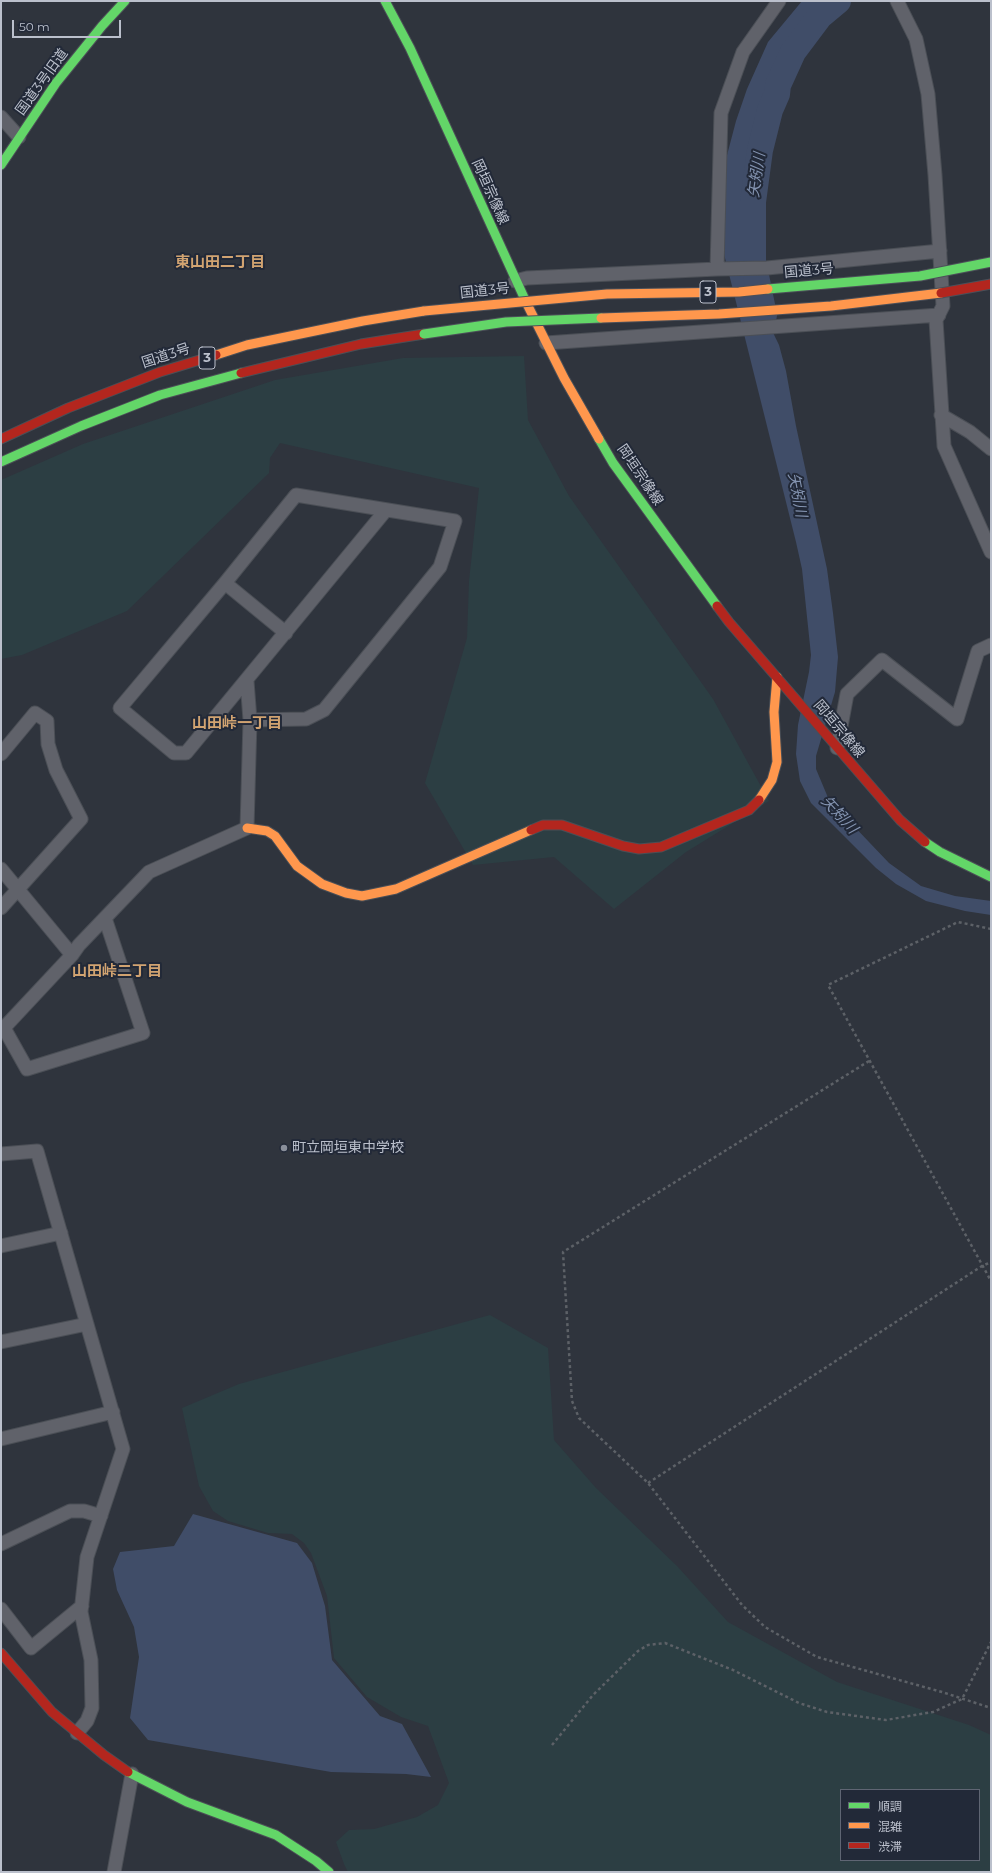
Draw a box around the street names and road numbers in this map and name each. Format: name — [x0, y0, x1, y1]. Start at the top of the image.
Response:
street label: 国道3号旧道 — [12, 46, 72, 118]
street label: 岡垣宗像線 — [468, 157, 512, 227]
street label: 国道3号 — [783, 260, 835, 282]
street label: 国道3号 — [459, 280, 511, 302]
road number: 3 — [700, 281, 716, 303]
street label: 国道3号 — [140, 340, 192, 372]
road number: 3 — [199, 347, 215, 369]
street label: 岡垣宗像線 — [613, 441, 667, 509]
street label: 岡垣宗像線 — [810, 697, 868, 761]

